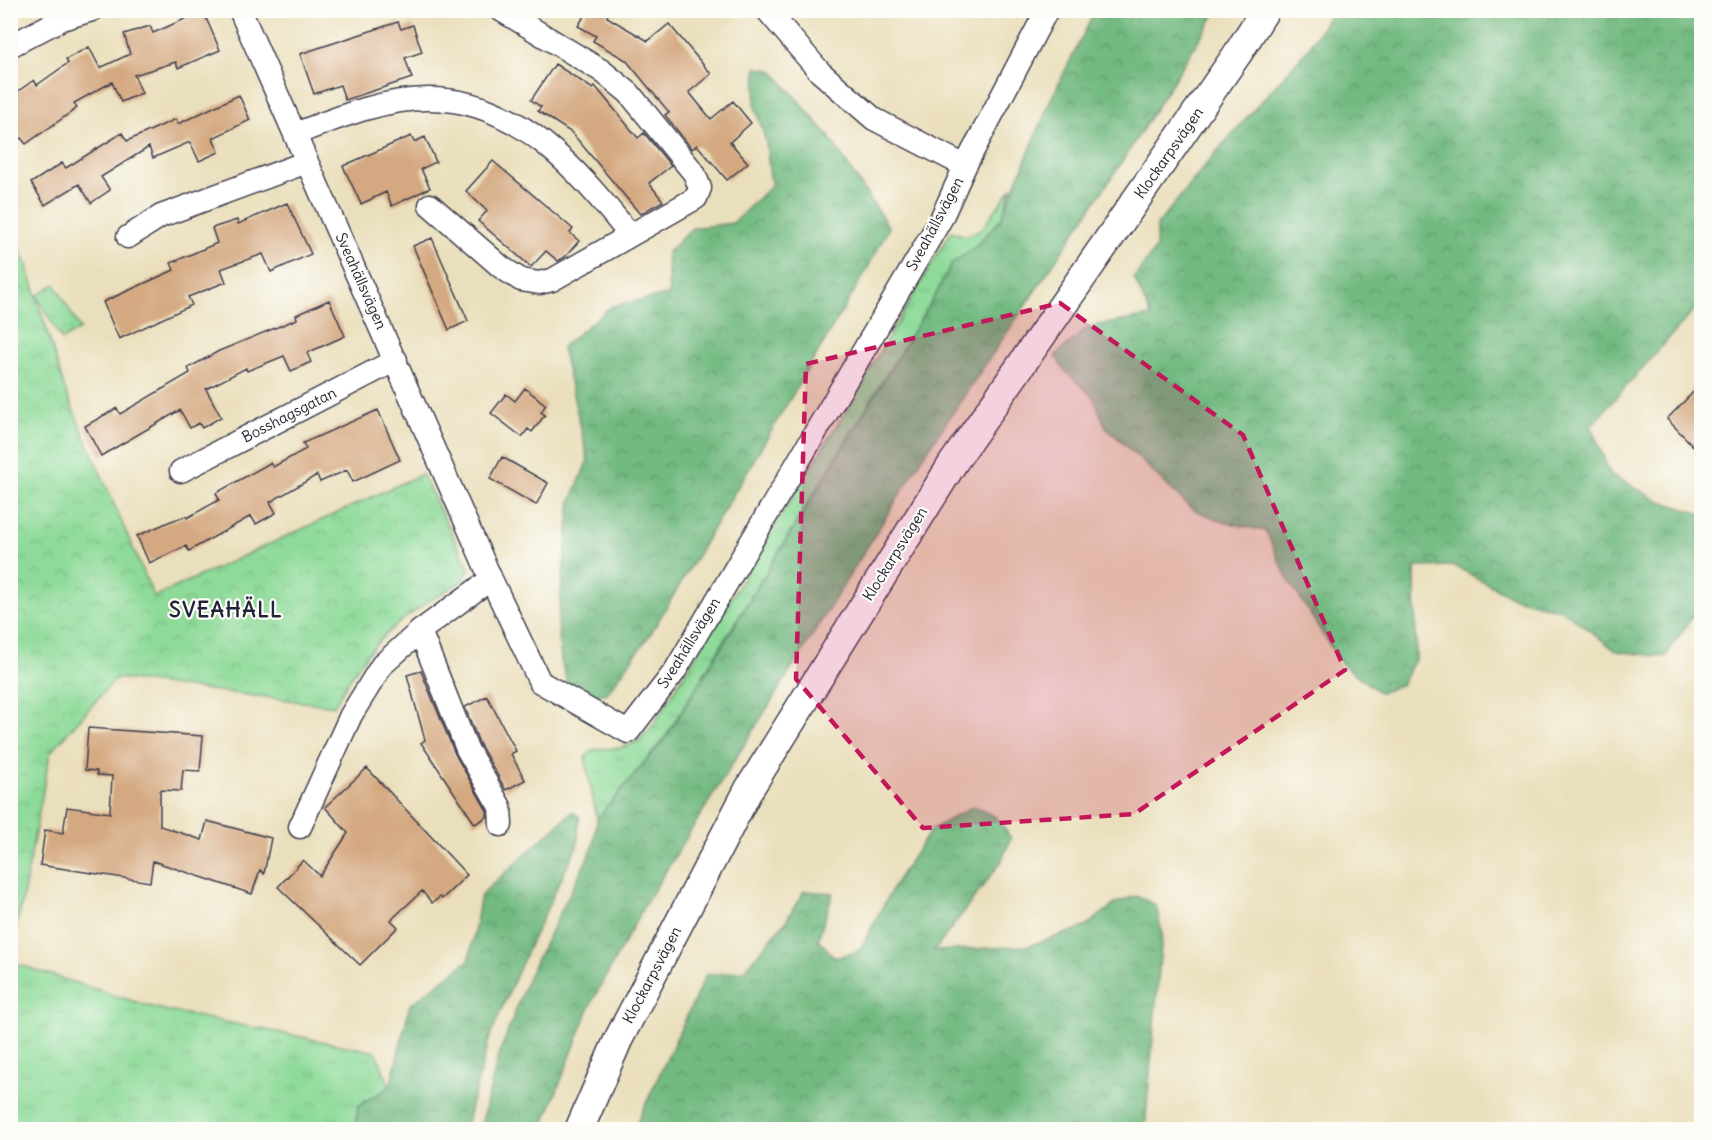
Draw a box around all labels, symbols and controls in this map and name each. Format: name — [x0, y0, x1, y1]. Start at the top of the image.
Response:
street label: Klockarpsvägen — [1130, 103, 1207, 202]
street label: Sveahällsvägen — [902, 173, 967, 274]
street label: Sveahällsvägen — [332, 230, 391, 332]
street label: Bosshagsgatan — [238, 382, 339, 447]
street label: Klockarpsvägen — [858, 503, 931, 604]
street label: Sveahällsvägen — [653, 593, 724, 692]
district label: SVEAHÄLL — [169, 596, 283, 623]
street label: Klockarpsvägen — [618, 923, 685, 1027]

